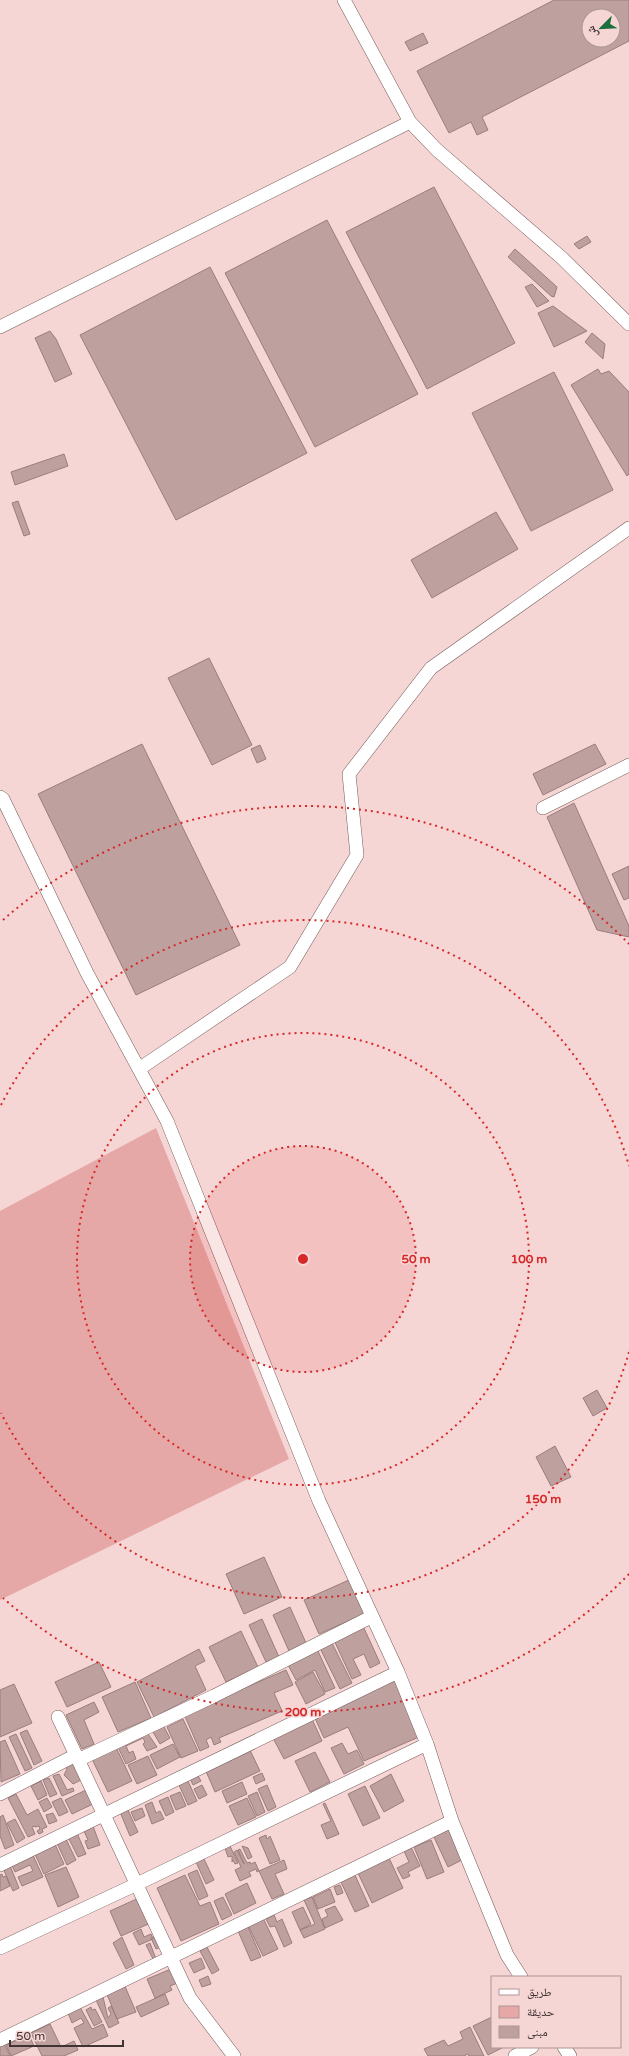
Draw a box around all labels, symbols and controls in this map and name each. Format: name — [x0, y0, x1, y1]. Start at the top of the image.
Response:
north arrow — [581, 8, 621, 48]
text: ش — [584, 23, 602, 40]
centre of rings — [296, 1252, 310, 1266]
text: 50 m — [401, 1252, 431, 1266]
text: 100 m — [511, 1252, 547, 1266]
text: 150 m — [525, 1492, 561, 1506]
text: 200 m — [285, 1705, 321, 1719]
legend — [491, 1976, 621, 2048]
text: طريق — [527, 1985, 552, 1999]
text: حديقة — [527, 2005, 555, 2019]
scale bar — [10, 2022, 123, 2048]
text: مبنى — [527, 2025, 548, 2039]
text: 50 m — [16, 2029, 45, 2043]

